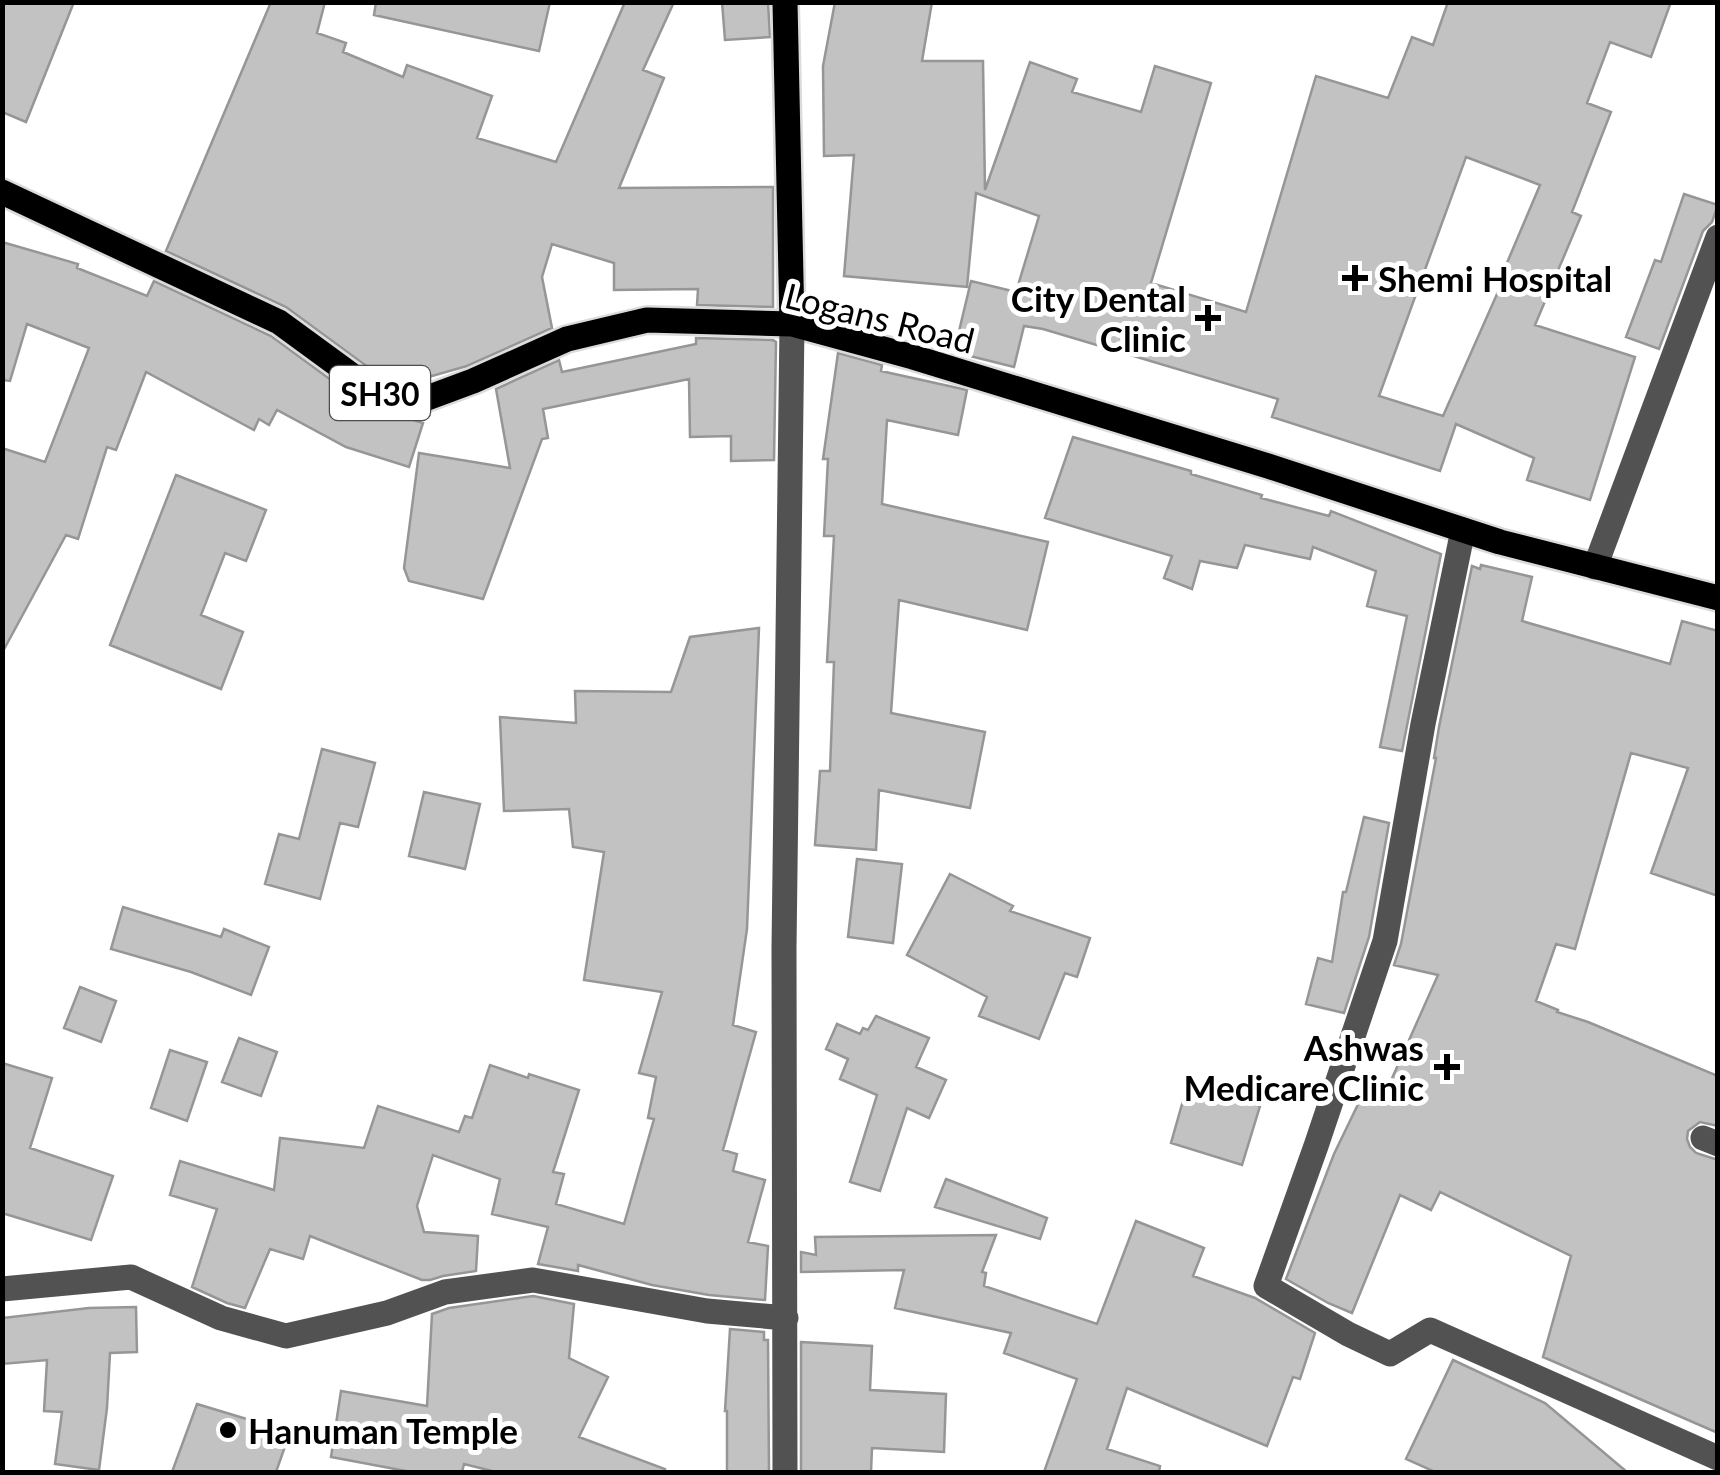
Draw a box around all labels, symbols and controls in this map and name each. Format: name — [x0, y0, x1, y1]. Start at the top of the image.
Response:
place label: Shemi Hospital — [1378, 257, 1612, 299]
marker: Shemi Hospital — [1342, 265, 1368, 291]
street label: Logans Road — [781, 273, 979, 361]
place label: City Dental Clinic — [1011, 277, 1186, 359]
marker: City Dental Clinic — [1195, 305, 1221, 331]
road number: SH30 — [330, 366, 430, 420]
place label: Ashwas Medicare Clinic — [1183, 1026, 1424, 1108]
marker: Ashwas Medicare Clinic — [1434, 1054, 1460, 1080]
place label: Hanuman Temple — [248, 1409, 518, 1451]
marker: Hanuman Temple — [217, 1419, 239, 1441]

